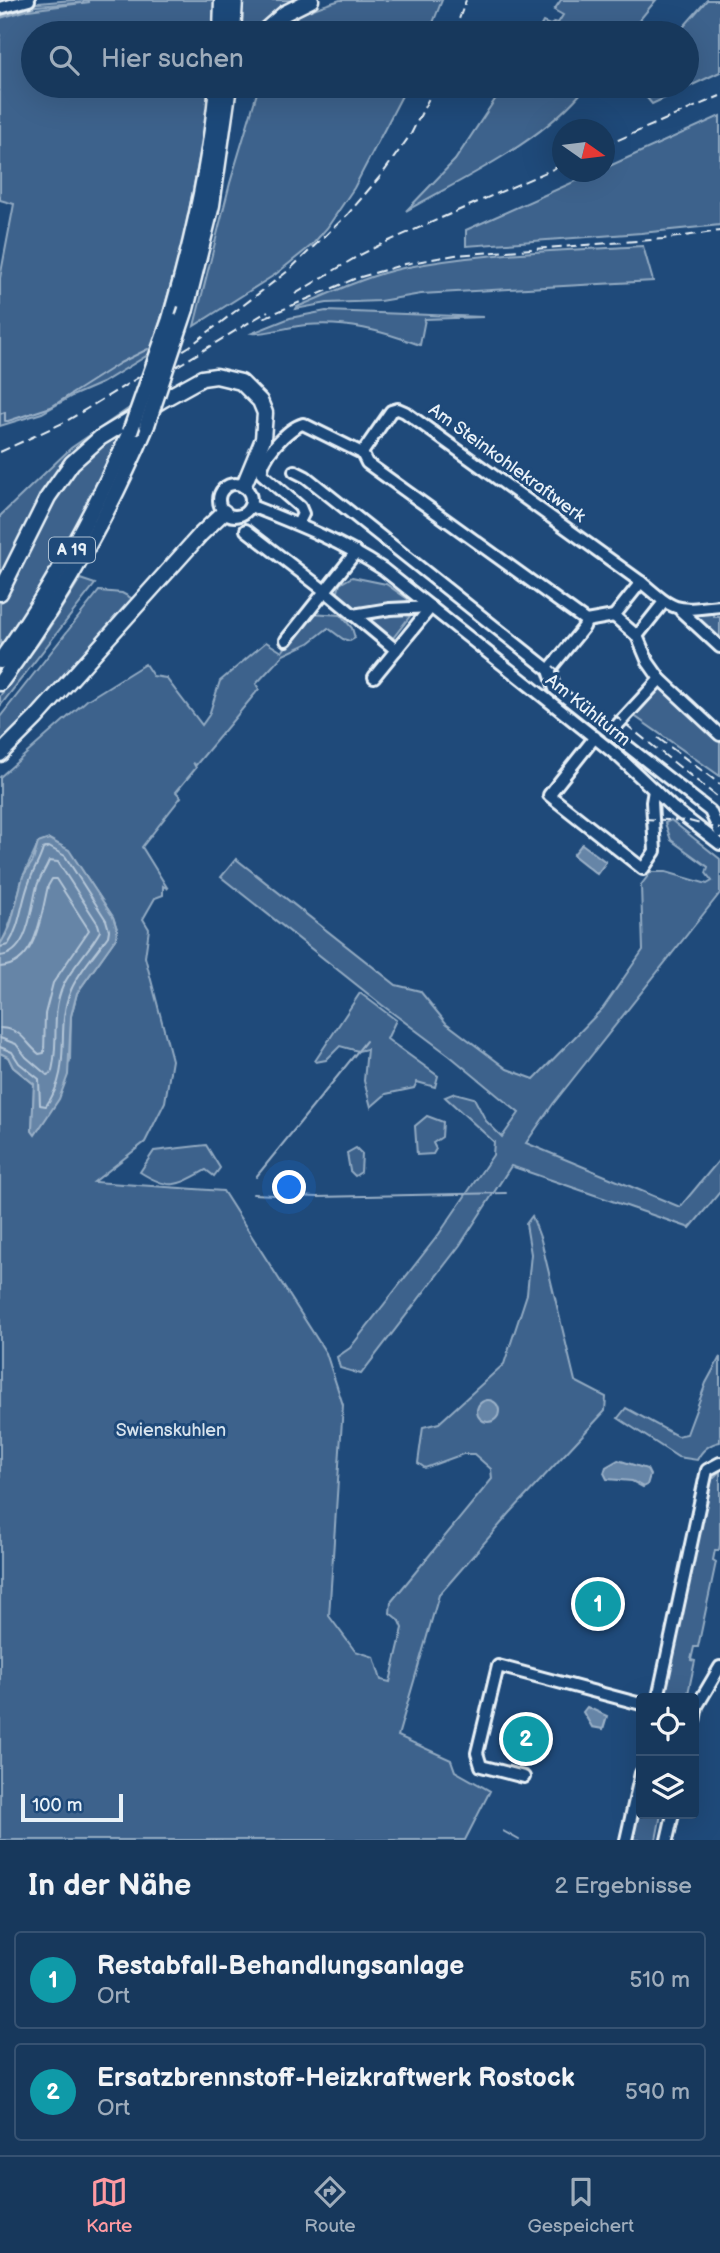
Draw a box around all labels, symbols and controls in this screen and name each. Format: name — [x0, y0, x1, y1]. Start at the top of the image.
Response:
search box — [21, 21, 699, 98]
icon: search — [45, 41, 83, 79]
text: Hier suchen — [101, 44, 244, 75]
north arrow — [552, 119, 615, 182]
street label: Am Steinkohlekraftwerk — [424, 399, 590, 527]
road number: A 19 — [49, 538, 95, 562]
street label: Am Kühlturm — [541, 669, 635, 751]
your location — [272, 1170, 306, 1204]
park label: Swienskuhlen — [116, 1420, 226, 1441]
pin: 1 — [575, 1578, 621, 1630]
map controls — [636, 1693, 699, 1819]
button: locate — [636, 1693, 699, 1756]
pin: 2 — [503, 1713, 549, 1765]
button: layers — [636, 1756, 699, 1819]
scale bar — [21, 1791, 122, 1823]
text: 100 m — [32, 1794, 83, 1817]
text: In der Nähe — [28, 1868, 191, 1904]
text: 2 Ergebnisse — [555, 1872, 692, 1900]
text: Restabfall-Behandlungsanlage — [97, 1951, 464, 1982]
text: 1 — [48, 1966, 58, 1994]
text: 510 m — [629, 1966, 690, 1994]
text: Ort — [97, 1982, 130, 2010]
text: Ersatzbrennstoff-Heizkraftwerk Rostock — [97, 2063, 575, 2094]
text: 2 — [46, 2078, 60, 2106]
text: 590 m — [625, 2078, 690, 2106]
text: Ort — [97, 2094, 130, 2122]
tab: Karte — [86, 2173, 132, 2238]
tab: Route — [304, 2173, 356, 2238]
tab: Gespeichert — [528, 2173, 634, 2238]

